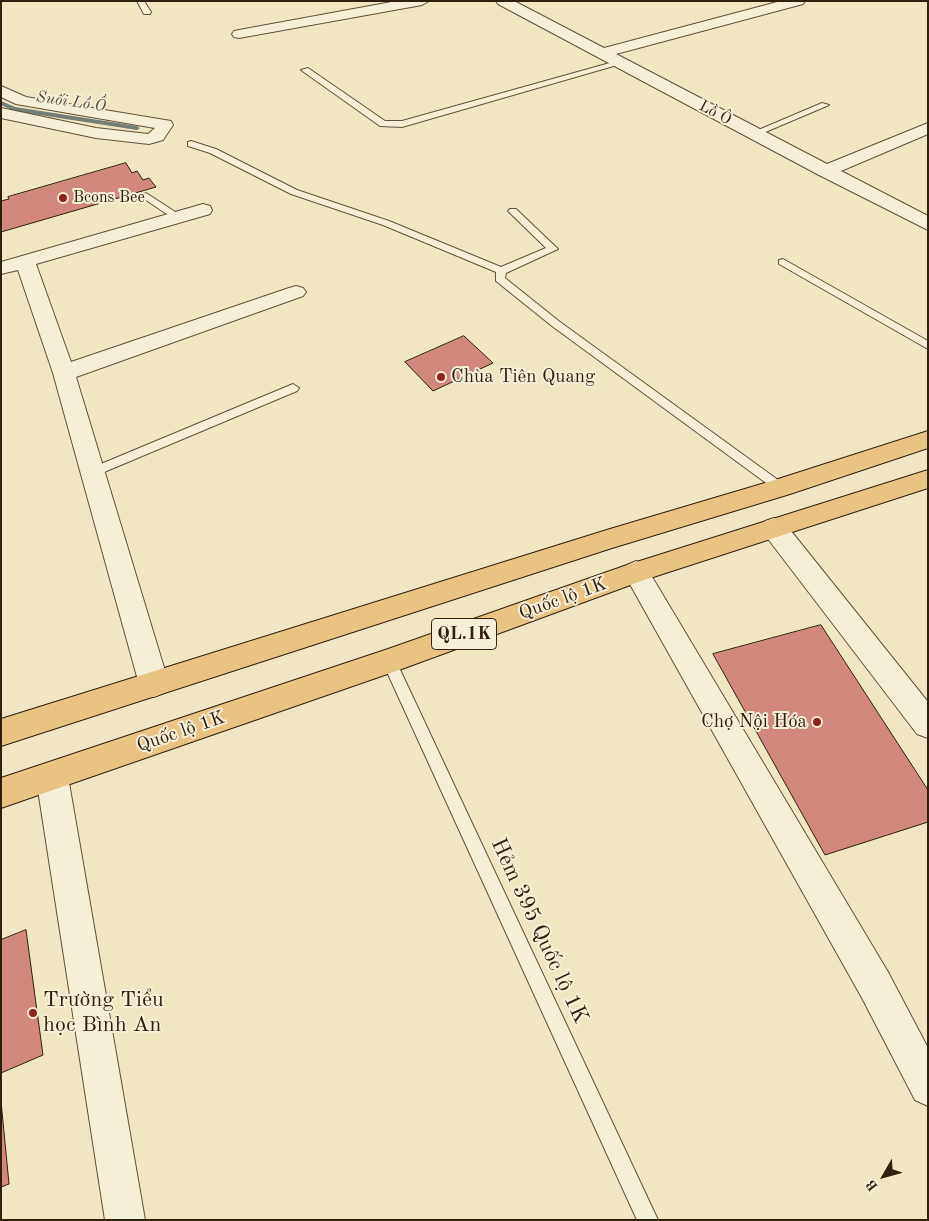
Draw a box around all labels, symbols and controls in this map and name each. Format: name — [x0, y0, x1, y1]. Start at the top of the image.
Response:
water label: Suối Lồ Ồ — [35, 88, 107, 116]
street label: Lồ Ô — [695, 96, 735, 130]
place label: Bcons Bee — [73, 188, 145, 208]
marker: Bcons Bee — [57, 192, 69, 204]
place label: Chùa Tiên Quang — [451, 366, 595, 388]
marker: Chùa Tiên Quang — [435, 371, 447, 383]
street label: Quốc lộ 1K — [516, 573, 610, 625]
road number: QL.1K — [432, 618, 496, 650]
street label: Quốc lộ 1K — [134, 706, 228, 758]
place label: Chợ Nội Hóa — [701, 711, 807, 733]
marker: Chợ Nội Hóa — [811, 716, 823, 728]
street label: Hẻm 395 Quốc lộ 1K — [484, 834, 594, 1028]
place label: Trường Tiểu học Bình An — [43, 987, 164, 1038]
marker: Trường Tiểu học Bình An — [27, 1007, 39, 1019]
north arrow — [859, 1151, 909, 1201]
text: B — [864, 1177, 881, 1193]

